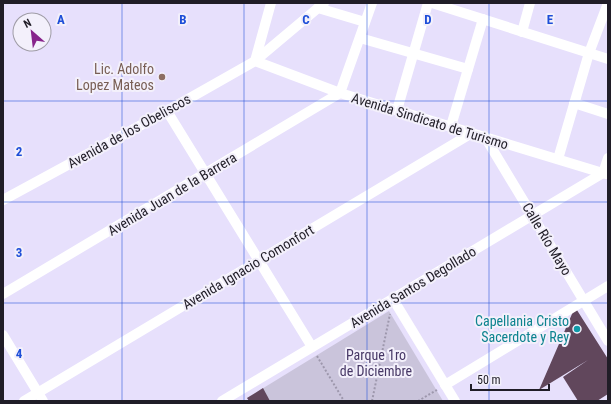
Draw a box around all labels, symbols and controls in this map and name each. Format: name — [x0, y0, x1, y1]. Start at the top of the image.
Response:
north arrow — [12, 12, 52, 52]
text: A — [57, 12, 65, 27]
text: B — [179, 12, 187, 27]
text: C — [302, 12, 310, 27]
text: D — [424, 12, 432, 27]
text: E — [547, 12, 554, 27]
text: N — [22, 16, 34, 31]
place label: Lic. Adolfo Lopez Mateos — [76, 61, 154, 93]
marker: Lic. Adolfo Lopez Mateos — [157, 72, 167, 82]
street label: Avenida Sindicato de Turismo — [350, 89, 510, 153]
street label: Avenida de los Obeliscos — [65, 91, 193, 171]
text: 2 — [16, 144, 23, 159]
street label: Avenida Juan de la Barrera — [105, 149, 239, 239]
street label: Calle Río Mayo — [519, 200, 575, 278]
street label: Avenida Ignacio Comonfort — [179, 221, 317, 313]
street label: Avenida Santos Degollado — [347, 243, 479, 331]
text: 3 — [16, 245, 22, 260]
place label: Capellania Cristo Sacerdote y Rey — [475, 313, 569, 345]
marker: Capellania Cristo Sacerdote y Rey — [572, 324, 582, 334]
text: 4 — [16, 346, 23, 361]
park label: Parque 1ro de Diciembre — [340, 347, 413, 379]
scale bar — [471, 366, 549, 392]
text: 50 m — [477, 373, 501, 387]

